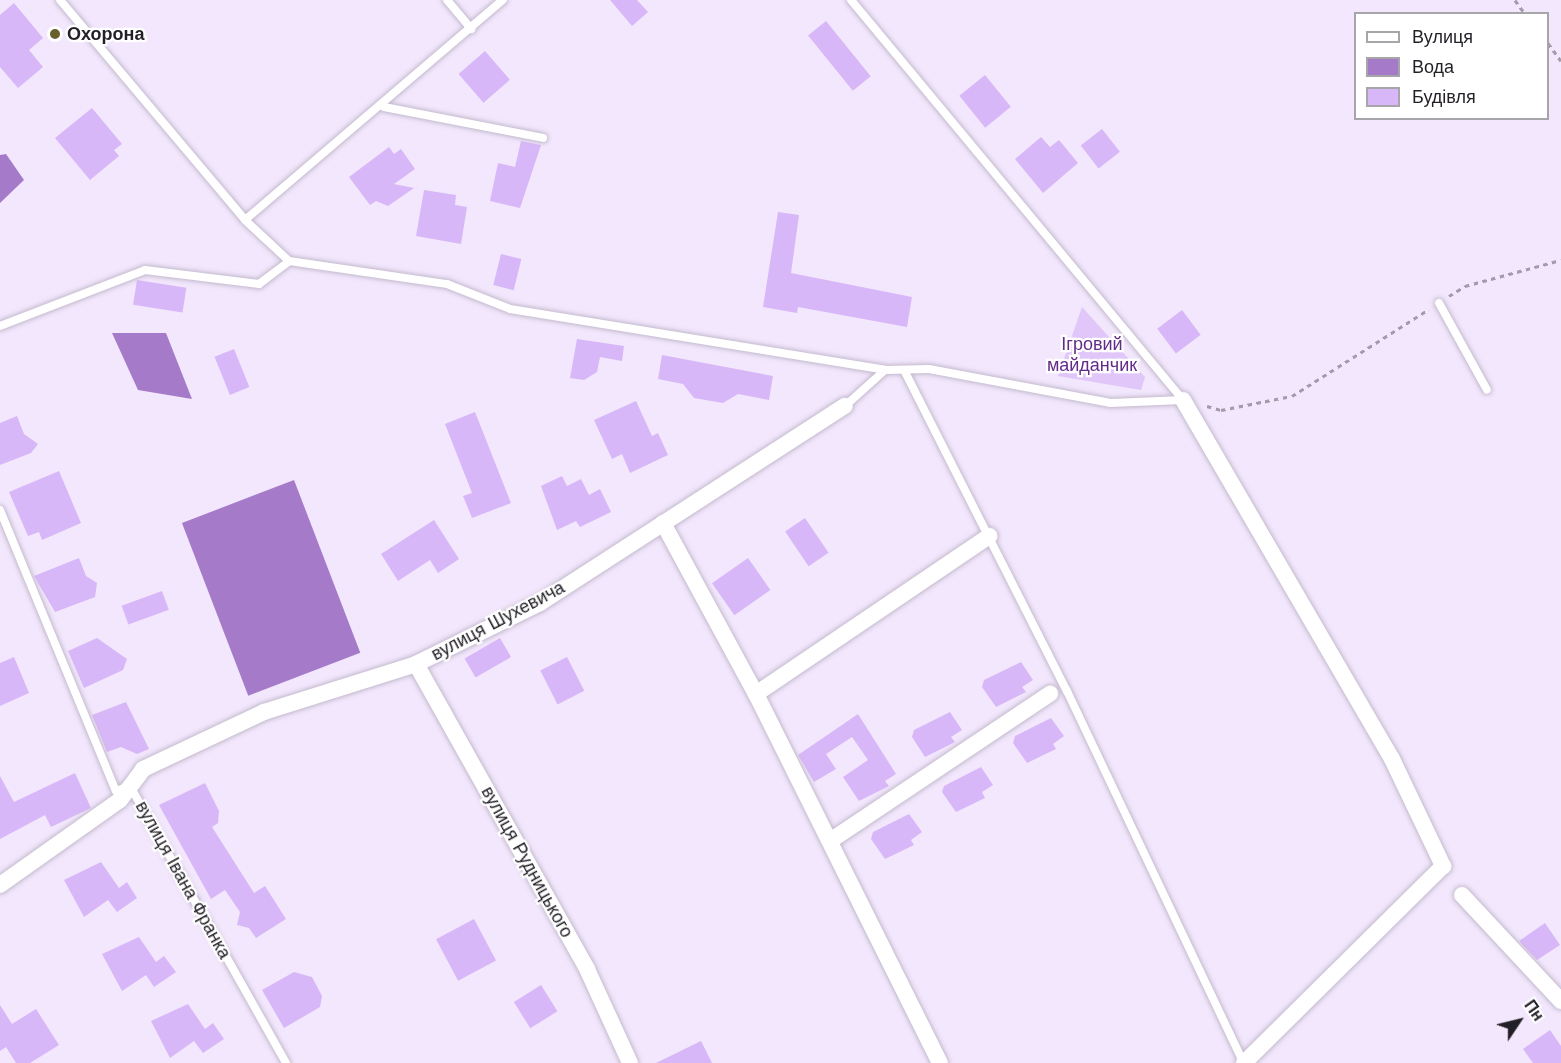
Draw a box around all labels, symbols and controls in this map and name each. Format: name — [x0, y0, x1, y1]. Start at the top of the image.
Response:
legend — [1354, 12, 1549, 120]
place label: Охорона — [67, 23, 144, 45]
text: Вулиця — [1412, 26, 1473, 47]
marker: Охорона — [48, 27, 62, 41]
text: Вода — [1412, 56, 1454, 77]
text: Будівля — [1412, 86, 1476, 107]
park label: Ігровий майданчик — [1047, 334, 1137, 376]
street label: вулиця Шухевича — [428, 577, 568, 665]
street label: вулиця Рудницького — [476, 783, 578, 941]
street label: вулиця Івана Франка — [131, 797, 235, 963]
north arrow — [1489, 991, 1549, 1051]
text: Пн — [1520, 996, 1548, 1025]

